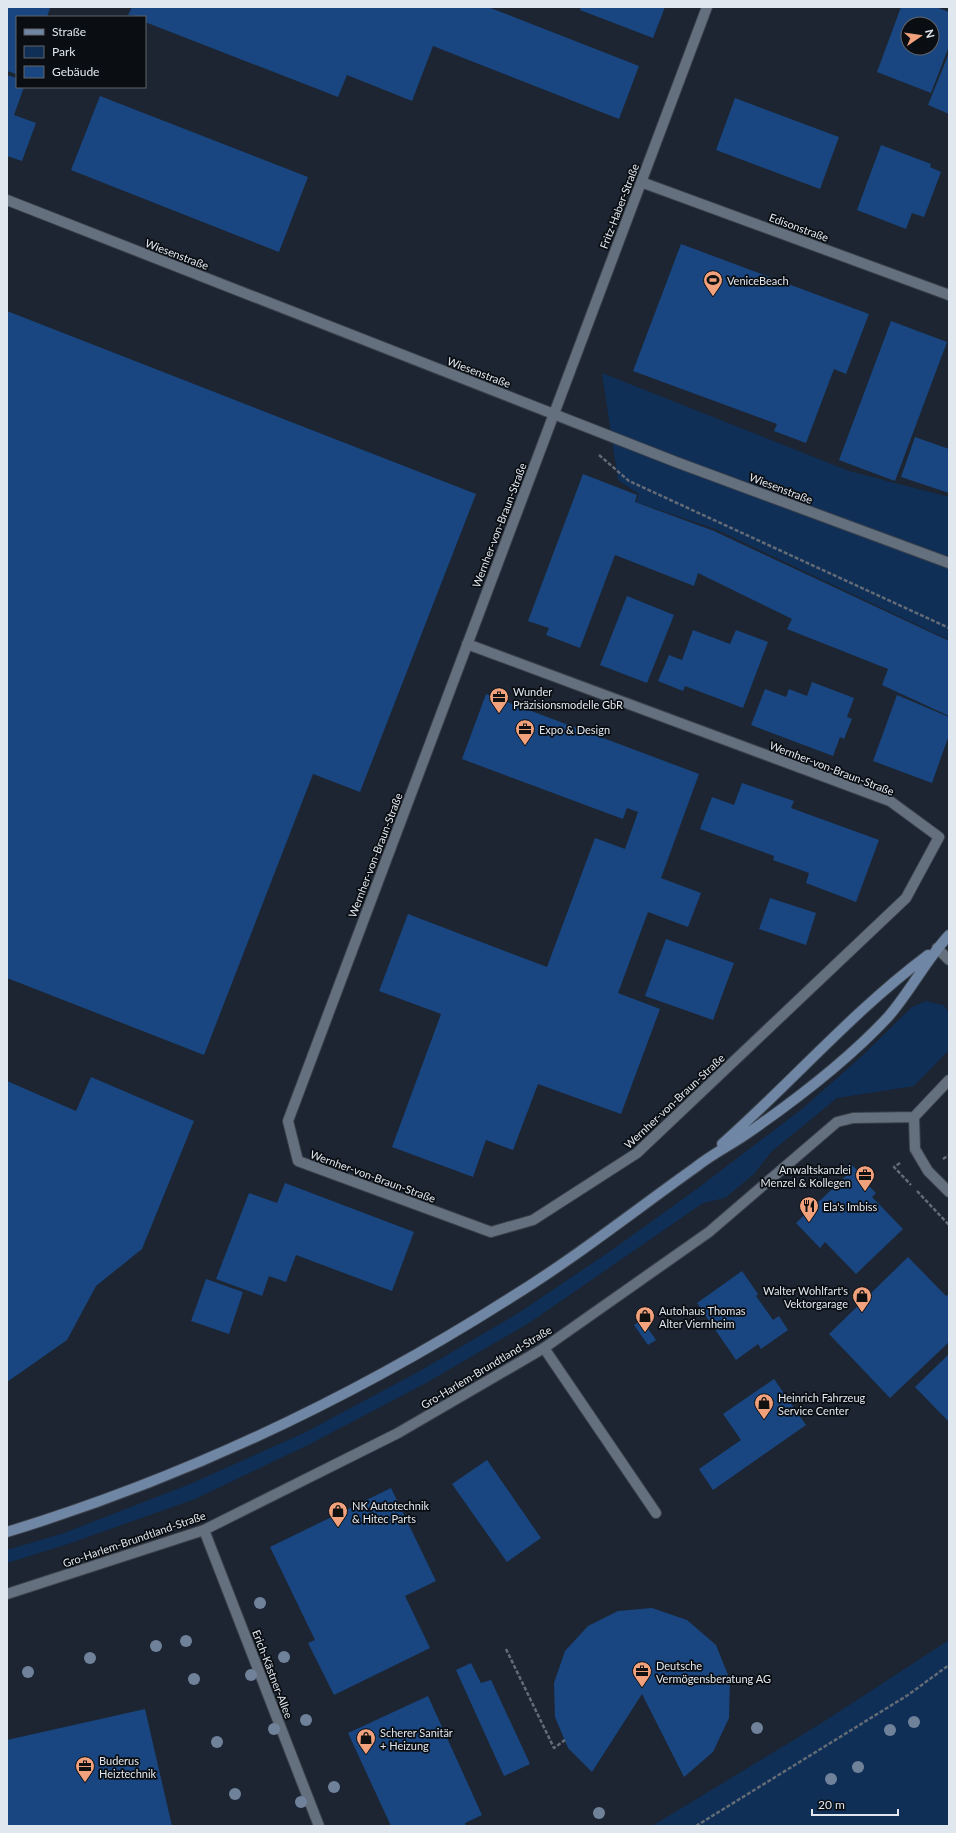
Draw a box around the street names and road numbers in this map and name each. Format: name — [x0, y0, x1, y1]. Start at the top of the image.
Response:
street label: Fritz-Haber-Straße — [597, 161, 641, 250]
street label: Edisonstraße — [767, 210, 831, 244]
street label: Wiesenstraße — [143, 236, 211, 272]
street label: Wiesenstraße — [445, 354, 513, 390]
street label: Wernher-von-Braun-Straße — [469, 461, 529, 589]
street label: Wiesenstraße — [747, 470, 815, 506]
street label: Wernher-von-Braun-Straße — [768, 738, 896, 798]
street label: Wernher-von-Braun-Straße — [345, 791, 405, 919]
street label: Wernher-von-Braun-Straße — [621, 1051, 727, 1151]
street label: Wernher-von-Braun-Straße — [309, 1147, 438, 1205]
street label: Gro-Harlem-Brundtland-Straße — [418, 1323, 554, 1411]
street label: Gro-Harlem-Brundtland-Straße — [61, 1508, 207, 1570]
street label: Erich-Kästner-Allee — [250, 1628, 296, 1720]

